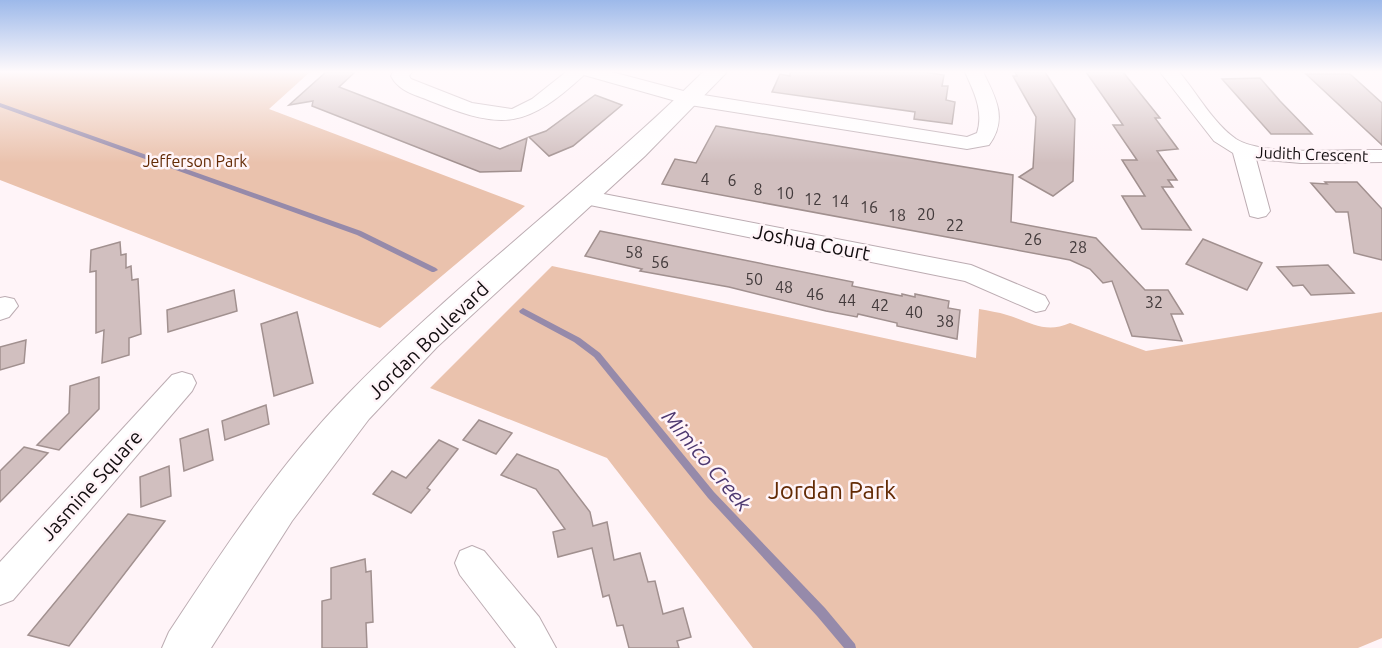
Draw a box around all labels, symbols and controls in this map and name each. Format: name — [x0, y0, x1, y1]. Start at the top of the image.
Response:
street label: Judith Crescent — [1255, 143, 1369, 165]
park label: Jefferson Park — [143, 152, 247, 170]
house number: 4 — [700, 170, 710, 188]
house number: 6 — [727, 171, 737, 189]
house number: 8 — [753, 180, 763, 198]
house number: 10 — [776, 184, 794, 202]
house number: 12 — [804, 190, 822, 208]
house number: 14 — [831, 192, 849, 210]
house number: 16 — [860, 198, 878, 216]
house number: 20 — [917, 205, 935, 223]
house number: 18 — [888, 206, 906, 224]
house number: 22 — [946, 216, 964, 234]
street label: Joshua Court — [752, 219, 873, 265]
house number: 26 — [1024, 230, 1042, 248]
house number: 28 — [1069, 238, 1087, 256]
house number: 58 — [625, 243, 643, 261]
house number: 56 — [651, 253, 669, 271]
house number: 50 — [745, 270, 763, 288]
street label: Jordan Boulevard — [363, 277, 493, 403]
house number: 48 — [775, 278, 793, 296]
house number: 46 — [806, 285, 824, 303]
house number: 44 — [838, 291, 856, 309]
house number: 32 — [1145, 293, 1163, 311]
house number: 42 — [871, 296, 889, 314]
house number: 40 — [905, 303, 923, 321]
house number: 38 — [936, 312, 954, 330]
water label: Mimico Creek — [658, 405, 756, 516]
street label: Jasmine Square — [35, 425, 147, 545]
park label: Jordan Park — [768, 477, 896, 504]

